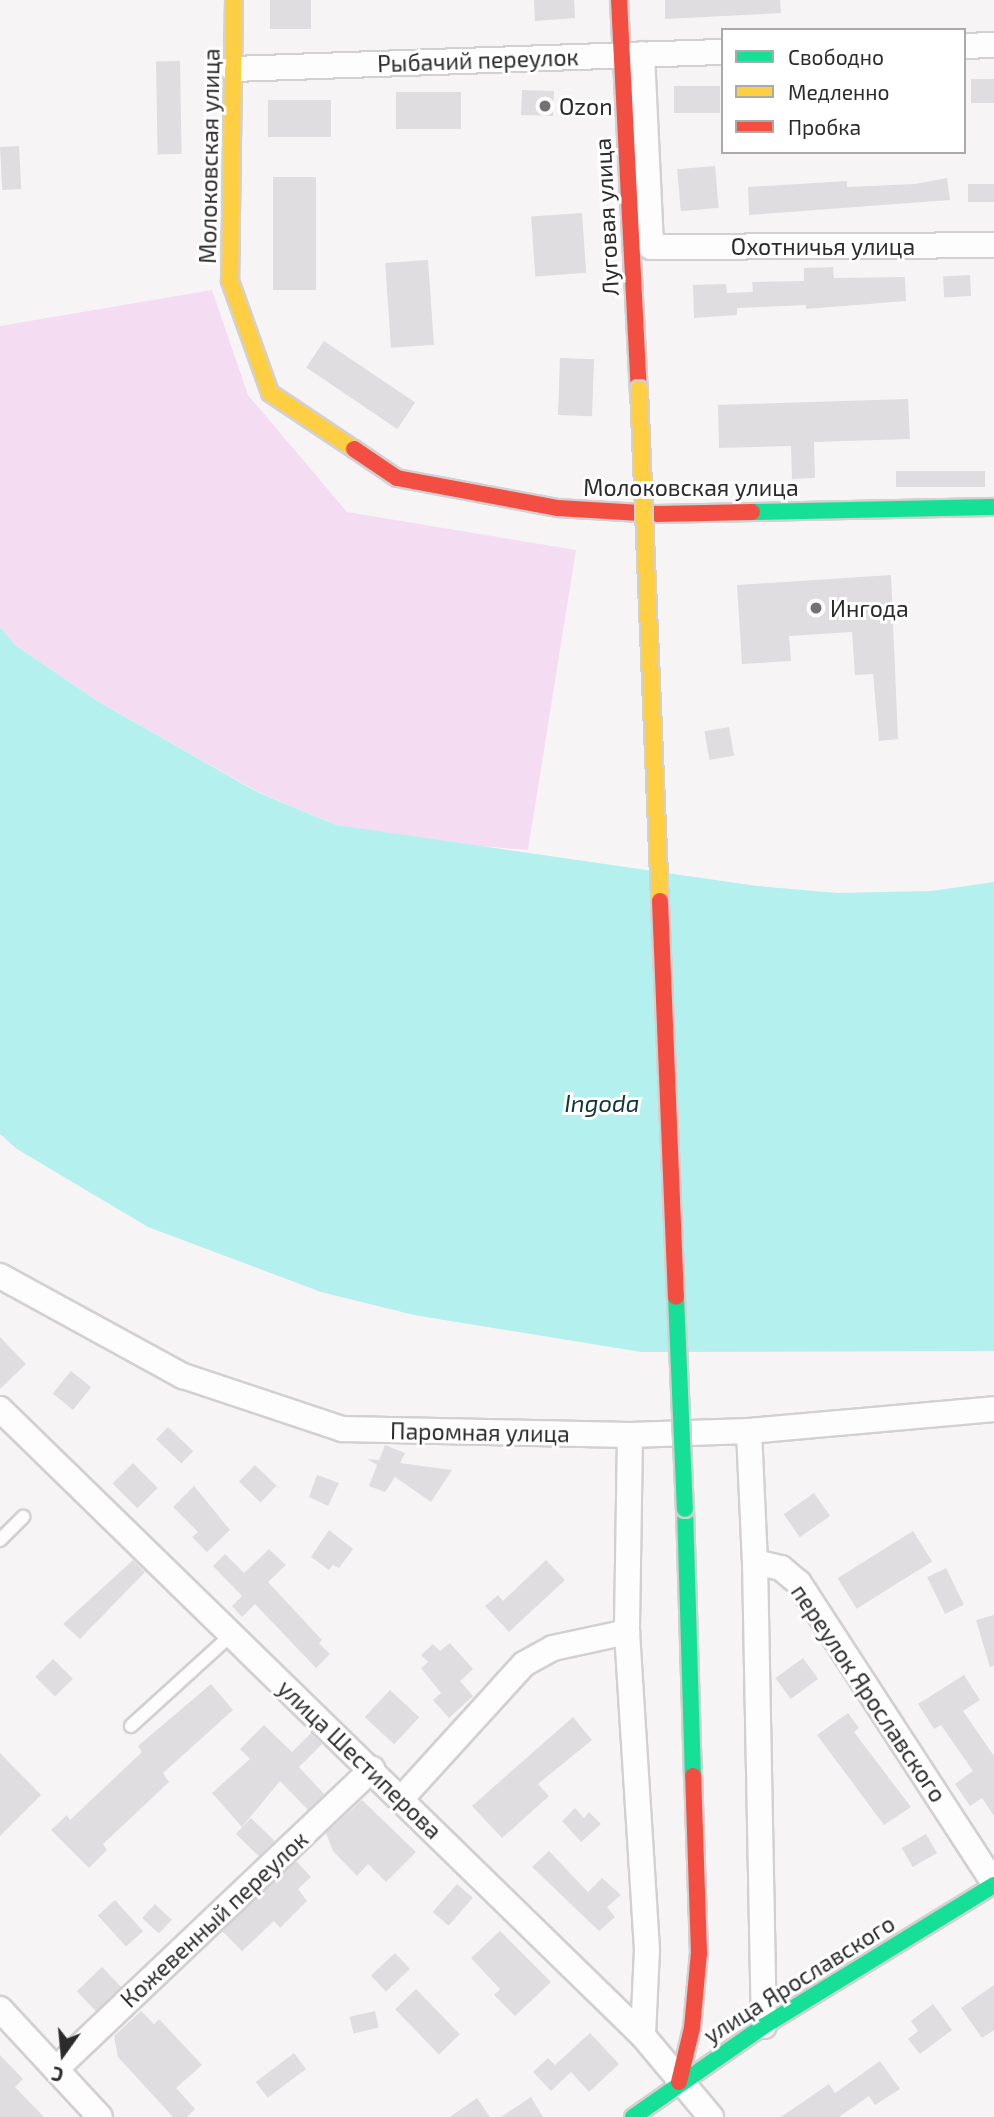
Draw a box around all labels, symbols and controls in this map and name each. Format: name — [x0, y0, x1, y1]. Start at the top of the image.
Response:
legend — [721, 28, 966, 154]
street label: Рыбачий переулок — [377, 43, 579, 77]
text: Свободно — [788, 44, 884, 69]
street label: Молоковская улица — [193, 48, 225, 264]
text: Медленно — [788, 79, 890, 104]
place label: Ozon — [559, 92, 612, 120]
marker: Ozon — [537, 98, 553, 114]
text: Пробка — [788, 114, 861, 139]
street label: Луговая улица — [588, 137, 624, 297]
street label: Охотничья улица — [731, 232, 915, 260]
street label: Молоковская улица — [583, 473, 799, 501]
place label: Ингода — [830, 594, 909, 622]
marker: Ингода — [808, 600, 824, 616]
water label: Ingoda — [565, 1089, 639, 1117]
street label: Паромная улица — [390, 1417, 570, 1447]
street label: переулок Ярославского — [786, 1579, 952, 1807]
street label: улица Шестиперова — [272, 1674, 448, 1844]
street label: Кожевенный переулок — [115, 1825, 313, 2013]
street label: улица Ярославского — [698, 1909, 900, 2049]
north arrow — [28, 2019, 98, 2089]
text: С — [49, 2062, 66, 2087]

